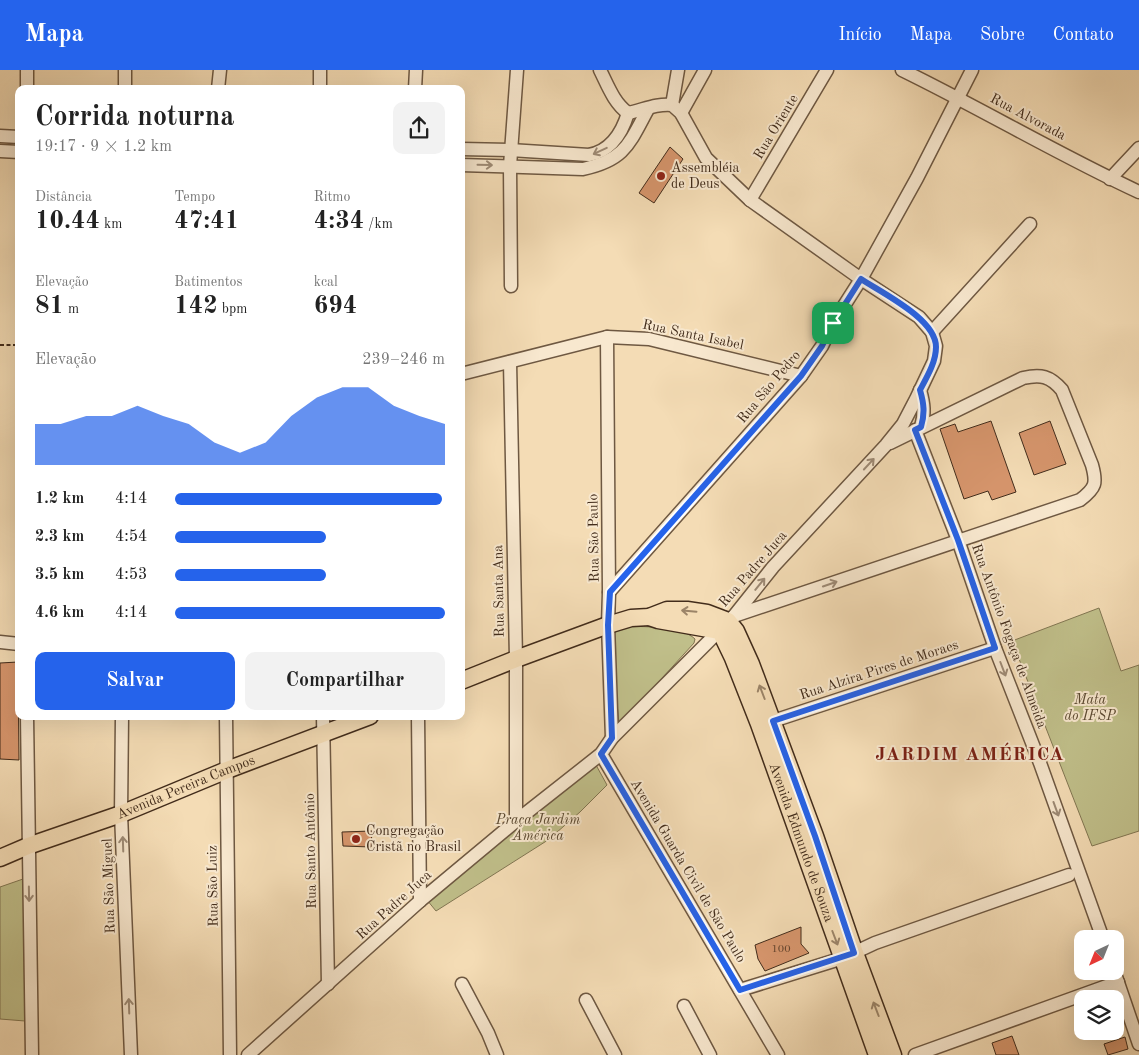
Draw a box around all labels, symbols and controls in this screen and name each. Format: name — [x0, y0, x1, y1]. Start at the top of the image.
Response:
text: Mapa — [25, 23, 84, 47]
text: Início — [838, 26, 882, 44]
text: Mapa — [910, 26, 952, 44]
text: Sobre — [980, 26, 1025, 44]
text: Contato — [1053, 26, 1114, 44]
street label: Rua Alvorada — [988, 91, 1068, 143]
street label: Rua Oriente — [751, 92, 801, 162]
button: share — [393, 102, 445, 154]
text: Corrida noturna — [35, 104, 235, 132]
text: 19:17 · 9 × 1.2 km — [35, 139, 172, 155]
one-way arrow — [593, 146, 608, 156]
one-way arrow — [477, 160, 493, 170]
place label: Assembléia de Deus — [671, 161, 740, 191]
marker: Assembléia de Deus — [655, 170, 667, 182]
text: Distância — [35, 190, 92, 204]
text: Tempo — [174, 190, 215, 204]
text: Ritmo — [314, 190, 350, 204]
text: 10.44 — [35, 209, 100, 234]
text: 47:41 — [174, 209, 239, 234]
text: 4:34 — [314, 209, 364, 234]
text: km — [100, 217, 122, 231]
text: /km — [364, 217, 393, 231]
text: Elevação — [35, 275, 89, 289]
text: Batimentos — [174, 275, 243, 289]
text: kcal — [314, 275, 338, 289]
text: 81 — [35, 294, 64, 319]
text: 142 — [174, 294, 218, 319]
text: 694 — [314, 294, 357, 319]
text: m — [64, 302, 79, 316]
text: bpm — [218, 302, 247, 316]
pin — [812, 302, 854, 344]
icon: arrive — [819, 309, 847, 337]
street label: Rua Santa Isabel — [641, 317, 745, 353]
street label: Rua São Pedro — [735, 348, 803, 426]
text: Elevação — [35, 352, 96, 368]
text: 239–246 m — [362, 352, 445, 368]
one-way arrow — [863, 458, 875, 470]
text: 1.2 km — [35, 491, 84, 507]
text: 4:14 — [115, 491, 147, 507]
street label: Rua São Paulo — [586, 493, 602, 583]
street label: Rua Padre Juca — [716, 528, 790, 610]
text: 2.3 km — [35, 529, 84, 545]
text: 4:54 — [115, 529, 147, 545]
street label: Rua Antônio Fogaça de Almeida — [969, 542, 1049, 730]
street label: Rua Santa Ana — [491, 545, 507, 637]
text: 3.5 km — [35, 567, 84, 583]
text: 4:53 — [115, 567, 147, 583]
one-way arrow — [754, 578, 765, 591]
one-way arrow — [821, 579, 837, 588]
text: 4.6 km — [35, 605, 84, 621]
text: 4:14 — [115, 605, 147, 621]
one-way arrow — [681, 606, 697, 615]
street label: Rua Alzira Pires de Moraes — [798, 638, 960, 702]
button: Salvar — [35, 652, 235, 710]
button: Compartilhar — [245, 652, 445, 710]
one-way arrow — [999, 660, 1008, 676]
one-way arrow — [756, 685, 766, 700]
park label: Mata do IFSP — [1065, 693, 1116, 723]
district label: JARDIM AMÉRICA — [875, 742, 1065, 765]
street label: Avenida Pereira Campos — [115, 753, 257, 822]
street label: Avenida Edmundo de Souza — [766, 761, 836, 924]
street label: Avenida Guarda Civil de São Paulo — [628, 777, 748, 965]
street label: Rua Santo Antônio — [303, 793, 319, 909]
one-way arrow — [1052, 801, 1061, 816]
park label: Praça Jardim América — [495, 813, 580, 843]
place label: Congregação Cristã no Brasil — [366, 824, 461, 854]
marker: Congregação Cristã no Brasil — [350, 833, 362, 845]
one-way arrow — [118, 836, 127, 852]
street label: Rua São Miguel — [100, 838, 118, 934]
street label: Rua São Luiz — [205, 845, 221, 927]
street label: Rua Padre Juca — [354, 868, 434, 942]
one-way arrow — [24, 886, 34, 902]
one-way arrow — [831, 930, 840, 946]
north arrow — [1074, 930, 1124, 980]
map controls — [1074, 930, 1124, 1040]
house number: 100 — [771, 944, 791, 955]
button: layers — [1074, 990, 1124, 1040]
one-way arrow — [124, 999, 133, 1015]
one-way arrow — [871, 1002, 880, 1018]

